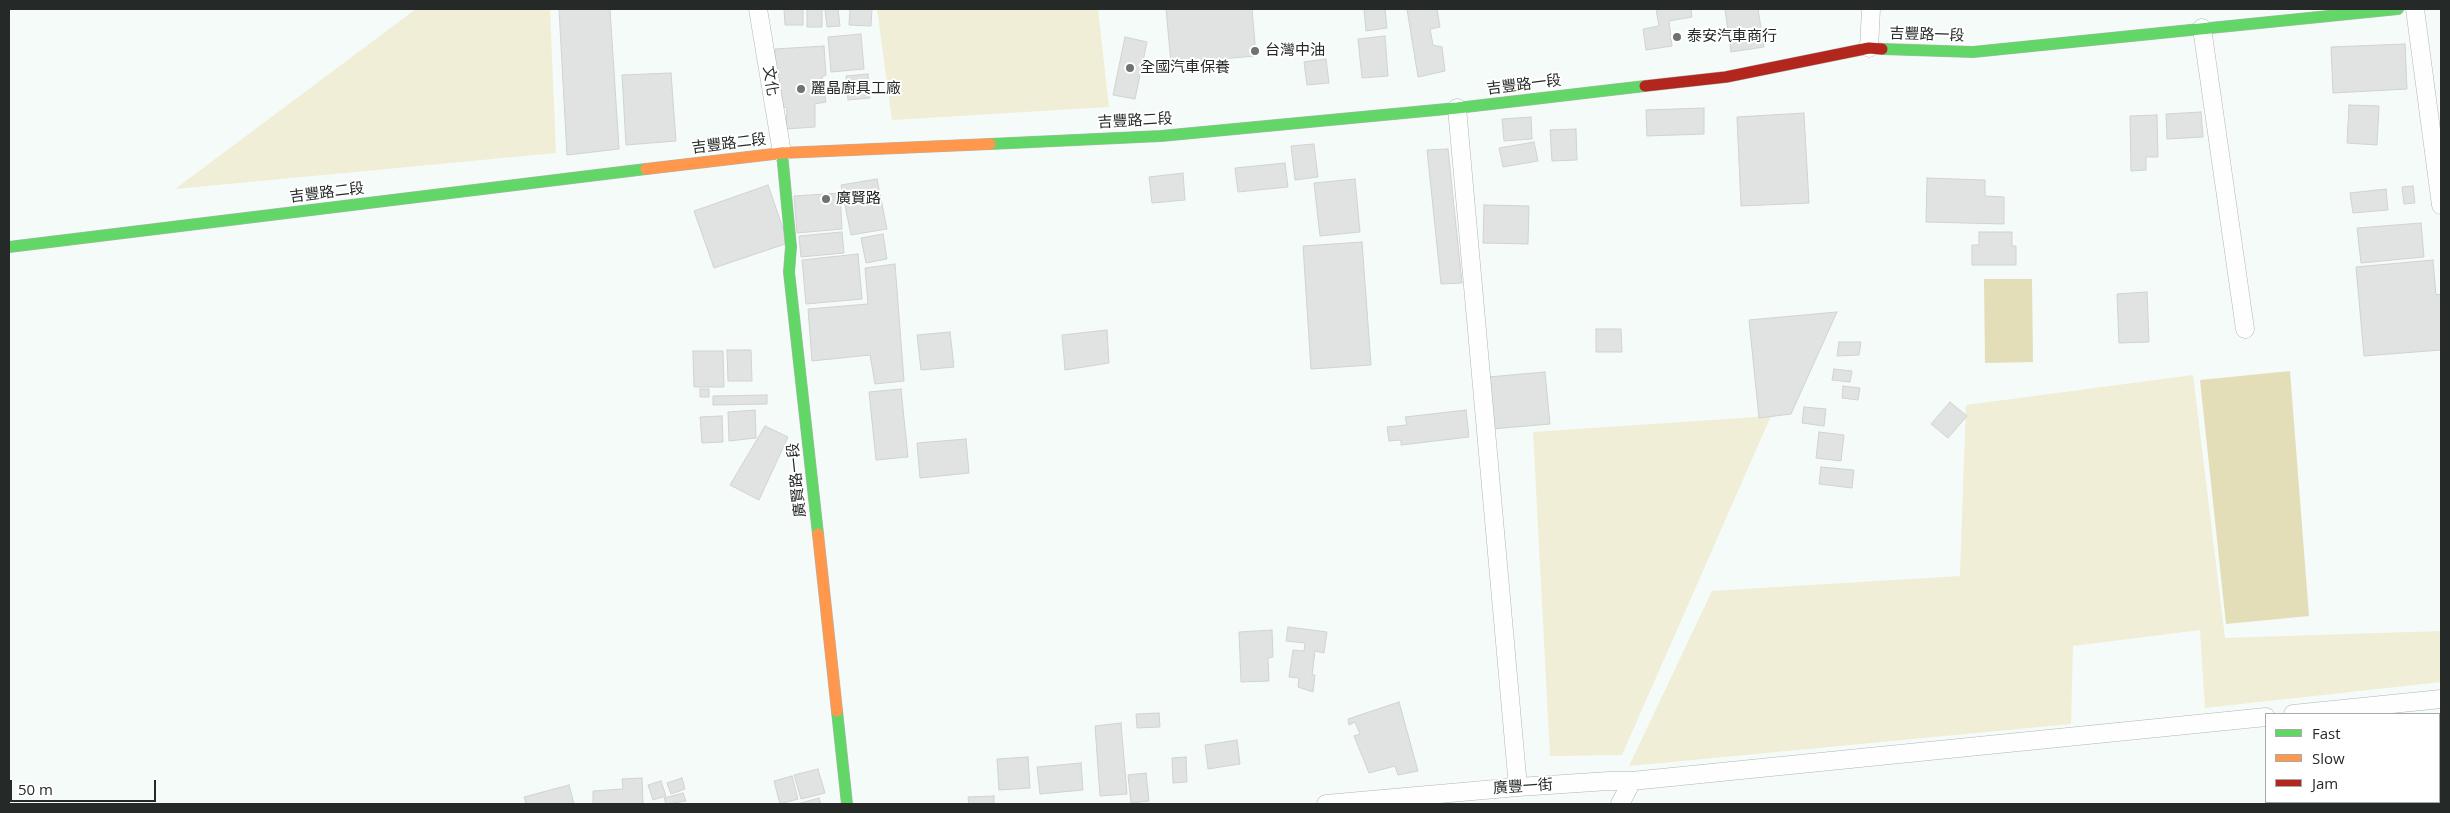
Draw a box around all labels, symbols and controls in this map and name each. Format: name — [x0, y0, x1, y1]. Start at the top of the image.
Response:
street label: 吉豐路一段 — [1889, 25, 1965, 45]
place label: 泰安汽車商行 — [1687, 28, 1777, 46]
marker: 泰安汽車商行 — [1671, 31, 1683, 43]
place label: 台灣中油 — [1265, 42, 1325, 60]
marker: 台灣中油 — [1249, 45, 1261, 57]
place label: 全國汽車保養 — [1140, 59, 1230, 77]
marker: 全國汽車保養 — [1124, 62, 1136, 74]
street label: 文化 — [759, 65, 781, 97]
street label: 吉豐路一段 — [1486, 71, 1562, 99]
place label: 麗晶廚具工廠 — [811, 80, 901, 98]
marker: 麗晶廚具工廠 — [795, 83, 807, 95]
street label: 吉豐路二段 — [1097, 110, 1173, 132]
street label: 吉豐路二段 — [691, 130, 767, 158]
street label: 吉豐路二段 — [289, 179, 365, 207]
place label: 廣賢路 — [836, 190, 881, 208]
marker: 廣賢路 — [820, 193, 832, 205]
street label: 廣賢路一段 — [784, 442, 810, 518]
legend — [2265, 713, 2440, 803]
text: Fast — [2312, 723, 2341, 743]
text: Slow — [2312, 748, 2345, 768]
scale bar — [12, 770, 159, 802]
text: Jam — [2312, 773, 2338, 793]
street label: 廣豐一街 — [1492, 776, 1554, 798]
text: 50 m — [18, 779, 53, 799]

